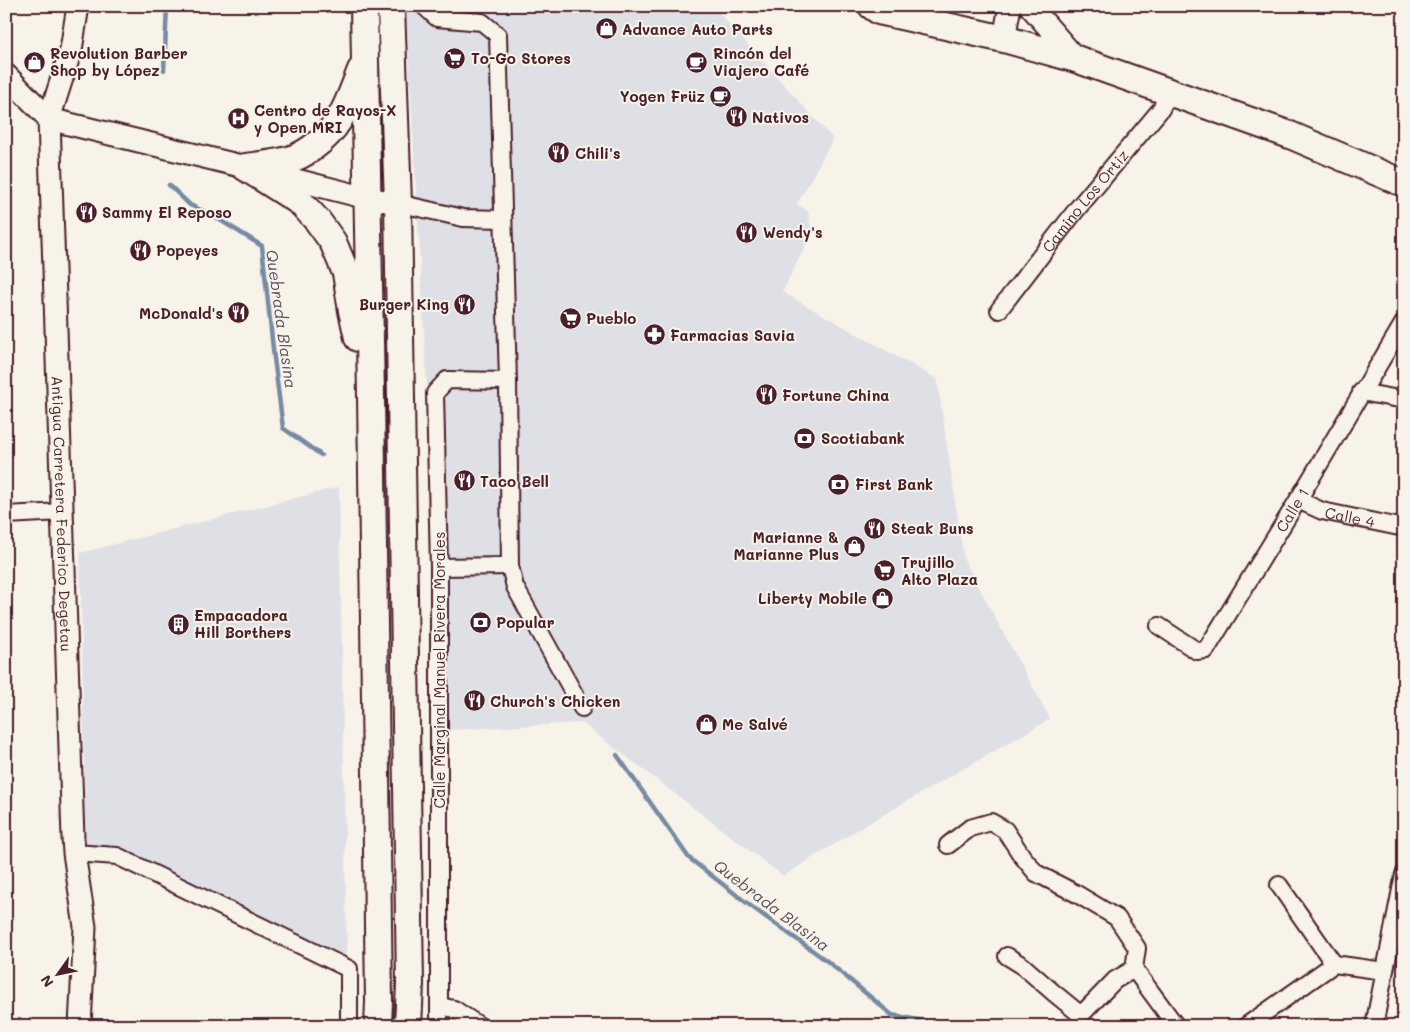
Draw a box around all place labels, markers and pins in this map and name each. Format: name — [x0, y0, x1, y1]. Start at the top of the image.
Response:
shop icon: Advance Auto Parts — [594, 17, 618, 41]
place label: Advance Auto Parts — [622, 19, 773, 39]
place label: Revolution Barber Shop by López — [50, 43, 188, 80]
place label: Rincón del Viajero Café — [713, 43, 809, 80]
supermarket icon: To-Go Stores — [443, 46, 467, 70]
place label: To-Go Stores — [471, 48, 571, 68]
shop icon: Revolution Barber Shop by López — [22, 50, 46, 74]
cafe icon: Rincón del Viajero Café — [685, 50, 709, 74]
cafe icon: Yogen Früz — [709, 84, 733, 108]
place label: Yogen Früz — [620, 86, 706, 106]
place label: Centro de Rayos-X y Open MRI — [254, 100, 396, 137]
restaurant icon: Nativos — [724, 105, 748, 129]
hospital icon: Centro de Rayos-X y Open MRI — [226, 107, 250, 131]
place label: Nativos — [752, 107, 809, 127]
restaurant icon: Chili's — [547, 141, 571, 165]
place label: Chili's — [575, 143, 621, 163]
restaurant icon: Sammy El Reposo — [74, 200, 98, 224]
place label: Sammy El Reposo — [102, 202, 232, 222]
restaurant icon: Wendy's — [735, 220, 759, 244]
place label: Wendy's — [763, 222, 823, 242]
restaurant icon: Popeyes — [128, 238, 152, 262]
place label: Popeyes — [156, 240, 218, 260]
restaurant icon: Burger King — [453, 292, 477, 316]
place label: Burger King — [359, 294, 449, 314]
restaurant icon: McDonald's — [227, 301, 251, 325]
place label: McDonald's — [139, 303, 223, 323]
supermarket icon: Pueblo — [558, 306, 582, 330]
place label: Pueblo — [586, 308, 636, 328]
pharmacy icon: Farmacias Savia — [642, 323, 666, 347]
place label: Farmacias Savia — [670, 325, 795, 345]
restaurant icon: Fortune China — [754, 383, 778, 407]
place label: Fortune China — [782, 385, 889, 405]
bank icon: Scotiabank — [793, 426, 817, 450]
place label: Scotiabank — [821, 428, 905, 448]
restaurant icon: Taco Bell — [452, 469, 476, 493]
place label: Taco Bell — [480, 471, 549, 491]
bank icon: First Bank — [827, 472, 851, 496]
place label: First Bank — [855, 474, 933, 494]
restaurant icon: Steak Buns — [863, 516, 887, 540]
place label: Steak Buns — [891, 518, 974, 538]
place label: Marianne & Marianne Plus — [734, 527, 839, 564]
shop icon: Marianne & Marianne Plus — [843, 534, 867, 558]
place label: Trujillo Alto Plaza — [901, 552, 978, 589]
supermarket icon: Trujillo Alto Plaza — [873, 559, 897, 583]
shop icon: Liberty Mobile — [871, 586, 895, 610]
place label: Liberty Mobile — [758, 588, 867, 608]
place label: Empacadora Hill Borthers — [194, 605, 291, 642]
bank icon: Popular — [468, 610, 492, 634]
building icon: Empacadora Hill Borthers — [166, 612, 190, 636]
place label: Popular — [496, 612, 555, 632]
restaurant icon: Church's Chicken — [462, 689, 486, 713]
place label: Church's Chicken — [490, 691, 620, 711]
shop icon: Me Salvé — [694, 712, 718, 736]
place label: Me Salvé — [722, 714, 788, 734]

